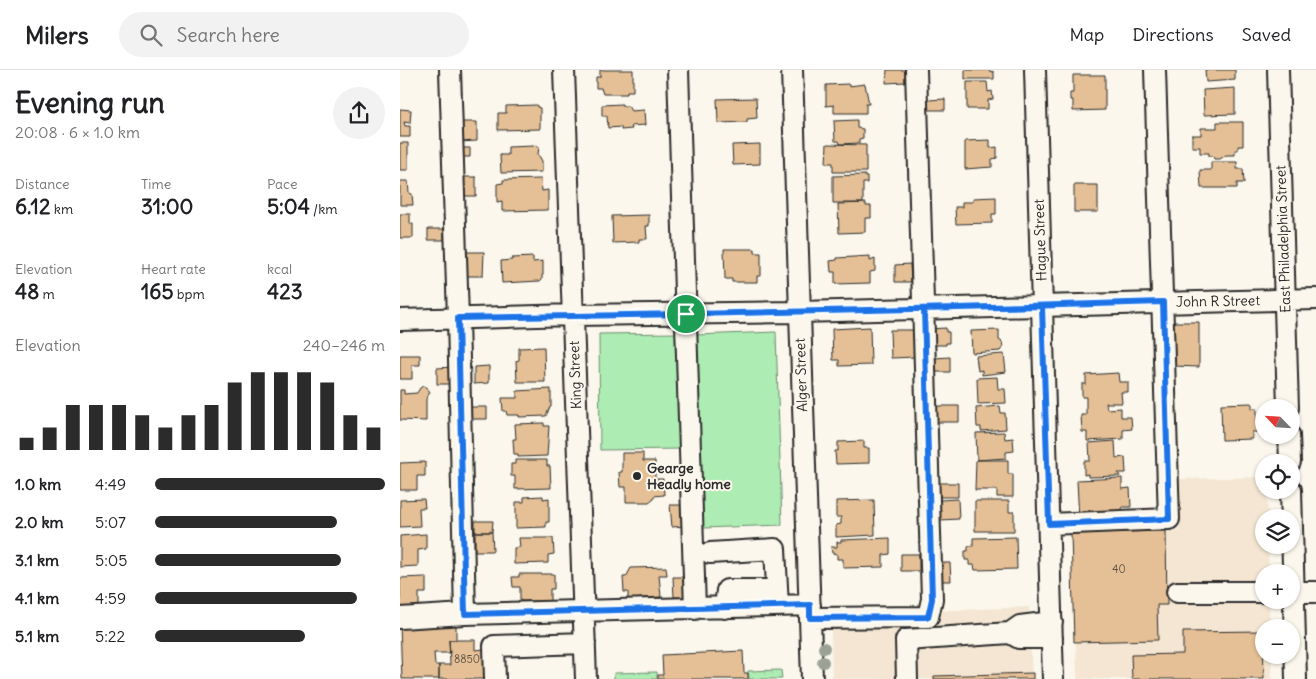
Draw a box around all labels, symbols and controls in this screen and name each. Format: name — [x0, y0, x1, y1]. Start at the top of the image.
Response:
search box — [119, 12, 469, 57]
text: Milers — [25, 20, 89, 50]
icon: search — [137, 21, 165, 49]
text: Search here — [177, 23, 280, 47]
text: Map — [1069, 23, 1104, 46]
text: Directions — [1132, 23, 1214, 46]
text: Saved — [1242, 23, 1291, 46]
text: Evening run — [15, 85, 165, 121]
button: share — [333, 87, 385, 139]
text: 20:08 · 6 × 1.0 km — [15, 122, 140, 142]
street label: East Philadelphia Street — [1271, 165, 1295, 313]
text: Distance — [15, 175, 70, 193]
text: Time — [141, 175, 171, 193]
text: Pace — [267, 175, 297, 193]
text: 6.12 — [15, 193, 50, 220]
text: 31:00 — [141, 193, 193, 220]
text: 5:04 — [267, 193, 310, 220]
street label: Hague Street — [1030, 198, 1050, 281]
text: km — [50, 200, 73, 218]
text: /km — [310, 200, 338, 218]
text: Elevation — [15, 260, 72, 278]
text: Heart rate — [141, 260, 206, 278]
text: kcal — [267, 260, 292, 278]
text: 48 — [15, 278, 39, 305]
text: 165 — [141, 278, 174, 305]
text: 423 — [267, 278, 303, 305]
text: m — [39, 285, 55, 303]
text: bpm — [174, 285, 205, 303]
street label: John R Street — [1176, 291, 1260, 311]
pin — [665, 293, 707, 335]
icon: arrive — [672, 300, 700, 328]
text: Elevation — [15, 335, 81, 355]
text: 240–246 m — [303, 335, 385, 355]
street label: Alger Street — [791, 337, 811, 412]
street label: King Street — [565, 340, 585, 409]
north arrow — [1255, 399, 1300, 444]
map controls — [1255, 399, 1300, 664]
button: locate — [1255, 454, 1300, 499]
place label: Gearge Headly home — [647, 459, 731, 493]
marker: Gearge Headly home — [631, 470, 643, 482]
text: 1.0 km — [15, 474, 61, 494]
text: 4:49 — [95, 474, 126, 494]
button: layers — [1255, 509, 1300, 554]
text: 2.0 km — [15, 512, 64, 532]
text: 5:07 — [95, 512, 126, 532]
text: 3.1 km — [15, 550, 59, 570]
text: 5:05 — [95, 550, 128, 570]
house number: 40 — [1112, 562, 1126, 576]
button: + — [1255, 564, 1300, 609]
text: 4.1 km — [15, 588, 59, 608]
text: 4:59 — [95, 588, 126, 608]
button: − — [1255, 619, 1300, 664]
text: 5.1 km — [15, 626, 59, 646]
text: 5:22 — [95, 626, 125, 646]
house number: 8850 — [454, 652, 480, 666]

